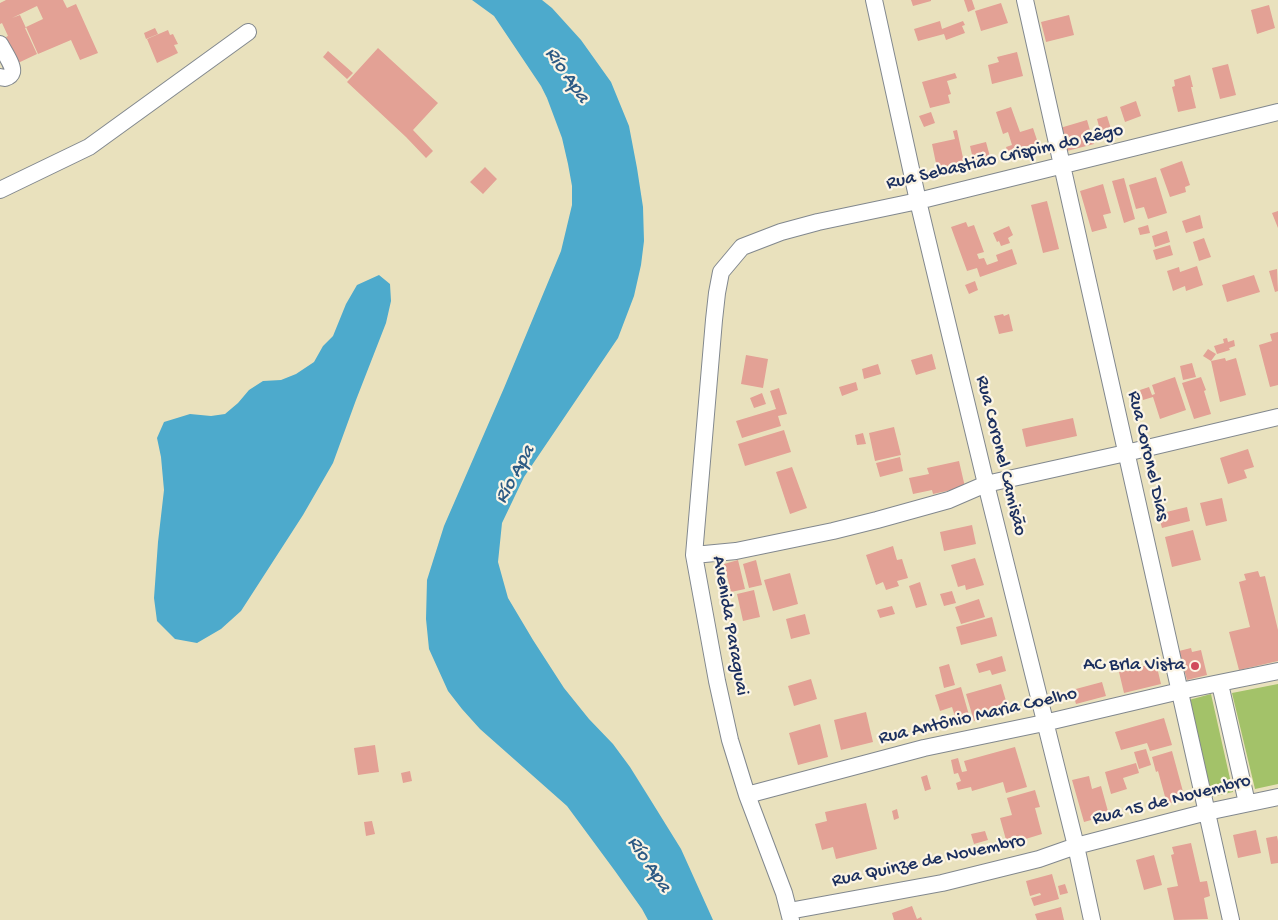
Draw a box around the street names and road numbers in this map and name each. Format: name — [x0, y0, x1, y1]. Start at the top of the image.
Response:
street label: Rua Sebastião Crispim do Rêgo — [884, 120, 1126, 196]
street label: Rua Coronel Camisão — [969, 374, 1031, 538]
street label: Rua Coronel Dias — [1121, 389, 1173, 523]
street label: Avenida Paraguai — [705, 554, 753, 698]
street label: Rua Antônio Maria Coelho — [876, 683, 1080, 751]
street label: Rua 15 de Novembro — [1091, 770, 1253, 832]
street label: Rua Quinze de Novembro — [830, 830, 1028, 894]

